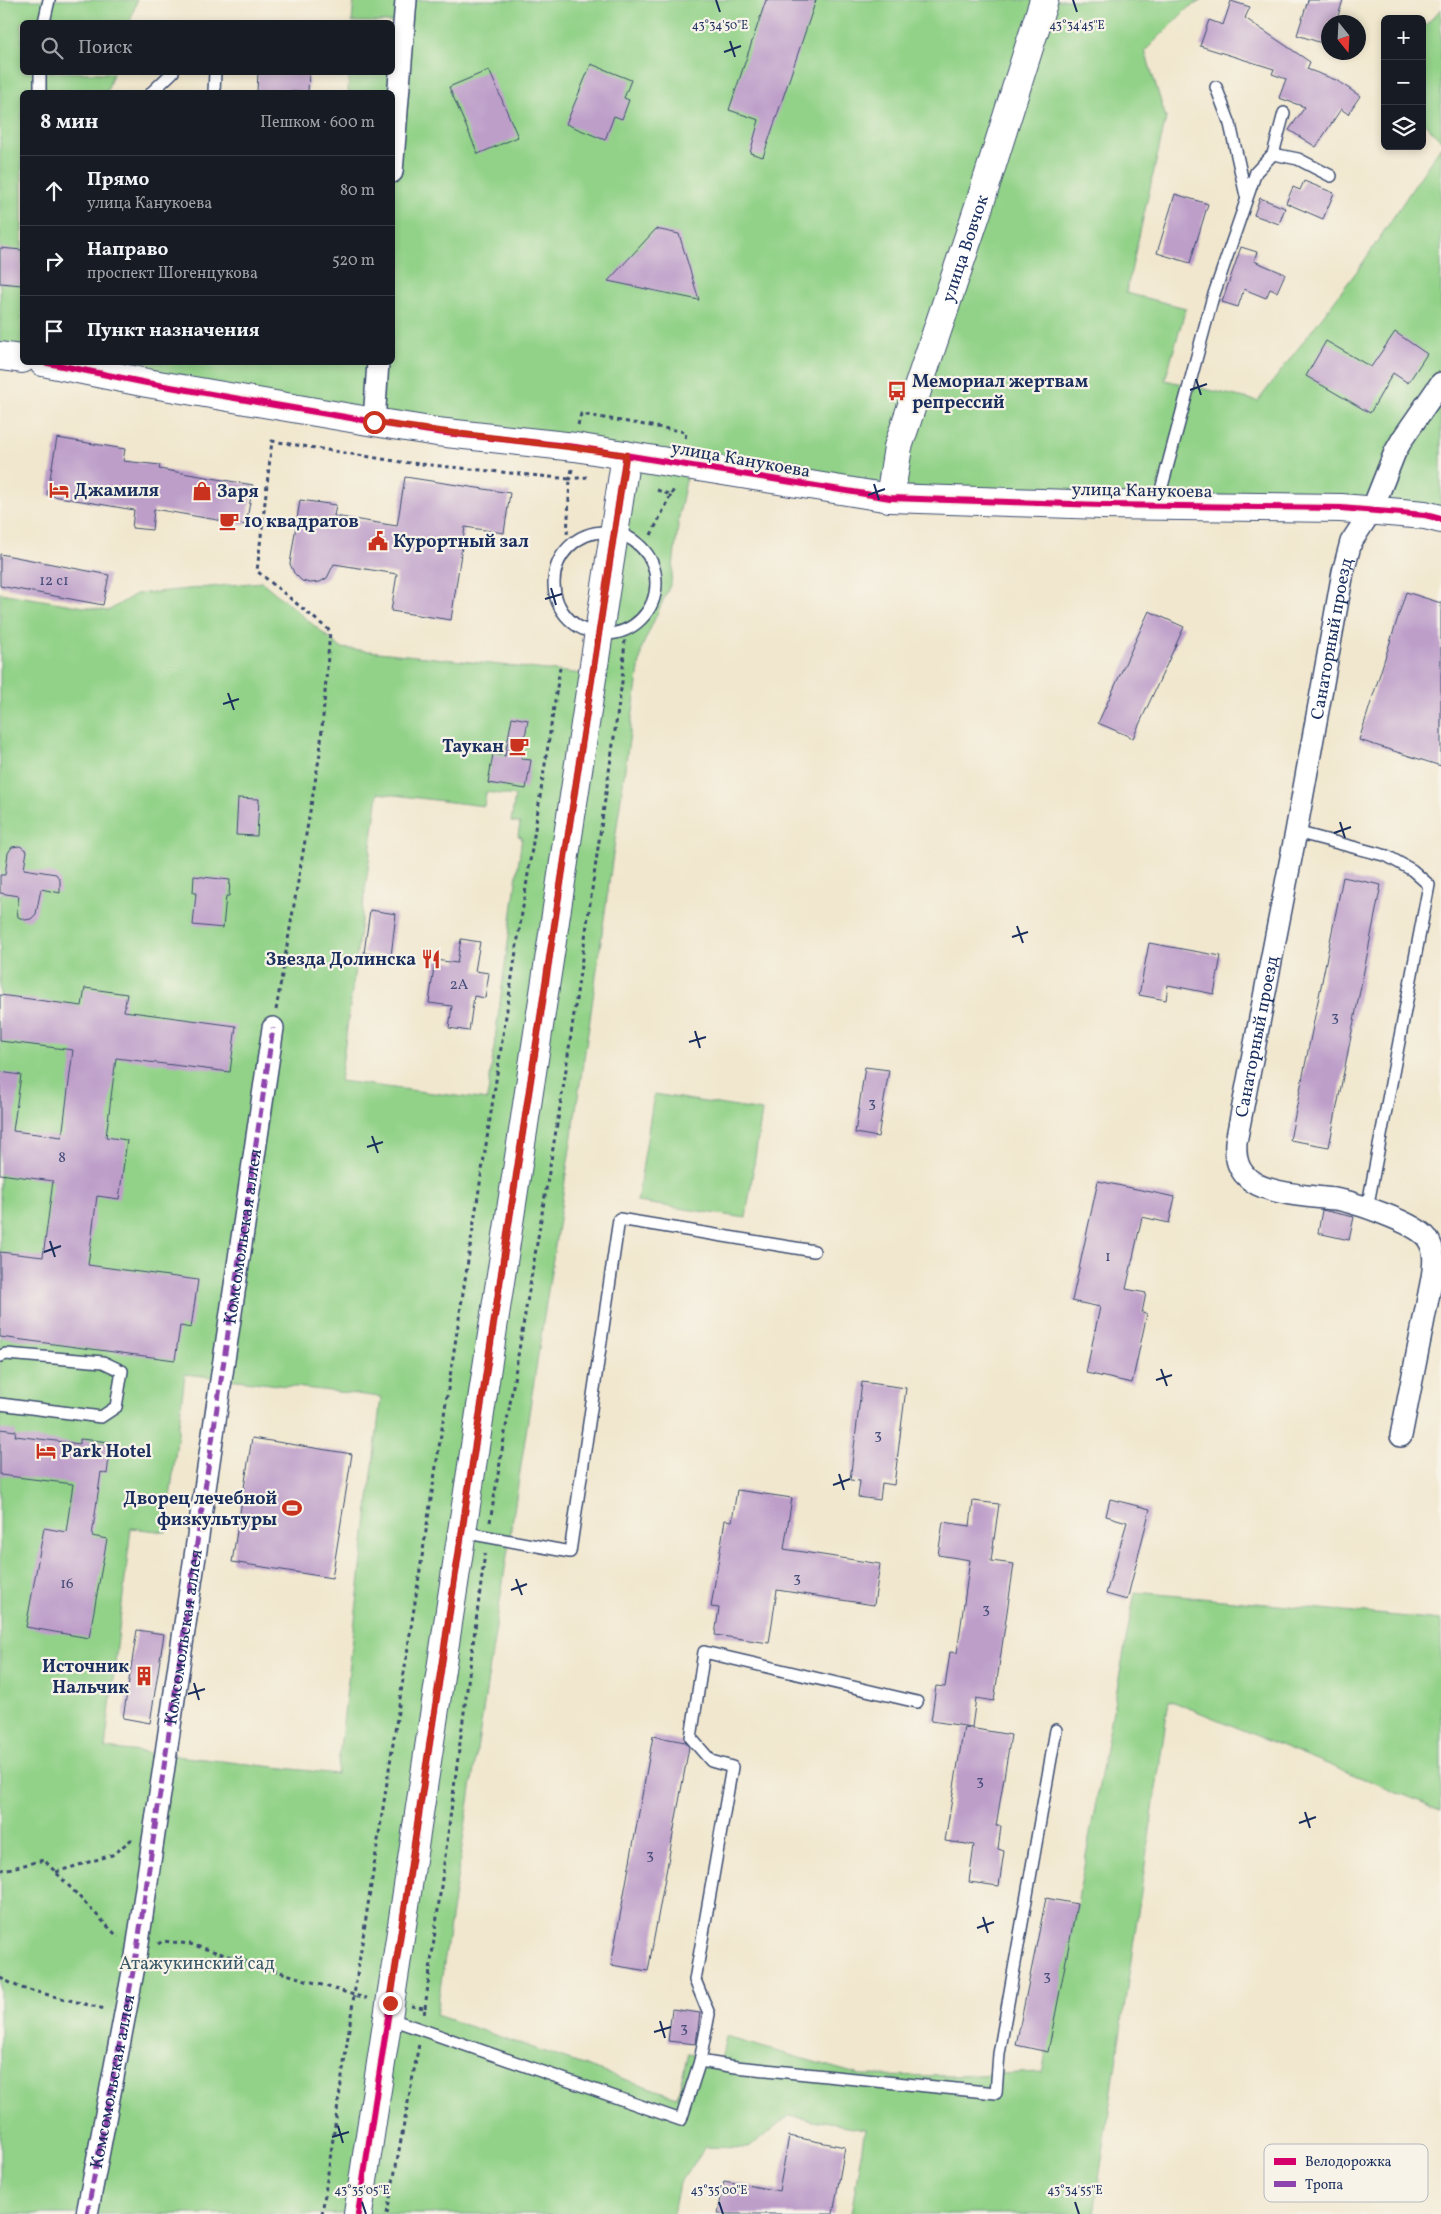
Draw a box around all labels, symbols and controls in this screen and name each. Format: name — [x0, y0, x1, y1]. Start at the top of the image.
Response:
north arrow — [1321, 15, 1366, 60]
map controls — [1381, 15, 1426, 150]
button: + — [1381, 15, 1426, 60]
text: 43°34'50"E — [692, 18, 748, 34]
text: 43°34'45"E — [1049, 18, 1105, 34]
search box — [20, 20, 395, 75]
icon: search — [38, 34, 66, 62]
text: Поиск — [78, 35, 132, 61]
button: − — [1381, 60, 1426, 105]
button: layers — [1381, 105, 1426, 150]
text: 8 мин — [40, 108, 99, 137]
text: Пешком · 600 m — [260, 112, 375, 134]
text: Прямо — [87, 167, 149, 193]
icon: ahead — [40, 177, 68, 205]
text: 80 m — [340, 180, 375, 202]
street label: улица Вовчок — [936, 192, 996, 306]
text: улица Канукоева — [87, 193, 212, 215]
text: Направо — [87, 237, 169, 263]
icon: right — [40, 247, 68, 275]
text: 520 m — [332, 250, 375, 272]
text: проспект Шогенцукова — [87, 263, 258, 285]
icon: arrive — [40, 317, 68, 345]
text: Пункт назначения — [87, 318, 260, 344]
place label: Мемориал жертвам репрессий — [912, 370, 1089, 416]
bus stop icon: Мемориал жертвам репрессий — [886, 380, 908, 402]
route start — [363, 411, 386, 434]
street label: улица Канукоева — [669, 436, 812, 485]
street label: улица Канукоева — [1071, 478, 1213, 505]
hotel icon: Джамиля — [48, 479, 70, 501]
place label: Джамиля — [74, 479, 159, 504]
shop icon: Заря — [191, 480, 213, 502]
place label: Заря — [217, 480, 259, 505]
cafe icon: 10 квадратов — [218, 510, 240, 532]
place label: 10 квадратов — [244, 510, 359, 535]
public building icon: Курортный зал — [367, 530, 389, 552]
place label: Курортный зал — [393, 530, 529, 555]
street label: Санаторный проезд — [1306, 555, 1360, 722]
house number: 12 с1 — [39, 571, 69, 592]
place label: Таукан — [442, 735, 504, 760]
cafe icon: Таукан — [508, 735, 530, 757]
place label: Звезда Долинска — [266, 948, 416, 973]
restaurant icon: Звезда Долинска — [420, 948, 442, 970]
street label: Санаторный проезд — [1230, 954, 1286, 1120]
house number: 2А — [450, 975, 469, 996]
house number: 3 — [1331, 1007, 1339, 1028]
house number: 3 — [868, 1093, 876, 1114]
street label: Комсомольская аллея — [218, 1147, 269, 1326]
house number: 8 — [58, 1148, 66, 1169]
house number: 1 — [1105, 1247, 1111, 1268]
house number: 3 — [874, 1425, 882, 1446]
hotel icon: Park Hotel — [35, 1440, 57, 1462]
place label: Park Hotel — [61, 1440, 152, 1465]
place label: Дворец лечебной физкультуры — [123, 1487, 277, 1533]
sports icon: Дворец лечебной физкультуры — [281, 1497, 303, 1519]
street label: Комсомольская аллея — [159, 1548, 210, 1727]
house number: 3 — [793, 1568, 801, 1589]
house number: 16 — [60, 1574, 74, 1595]
house number: 3 — [982, 1599, 990, 1620]
place label: Источник Нальчик — [42, 1655, 129, 1701]
building icon: Источник Нальчик — [133, 1665, 155, 1687]
house number: 3 — [976, 1771, 984, 1792]
house number: 3 — [646, 1845, 654, 1866]
park label: Атажукинский сад — [119, 1952, 275, 1977]
house number: 3 — [1043, 1966, 1051, 1987]
street label: Комсомольская аллея — [85, 1992, 142, 2171]
route end — [379, 1992, 402, 2015]
house number: 3 — [680, 2018, 688, 2039]
legend — [1264, 2144, 1428, 2202]
text: Велодорожка — [1305, 2153, 1392, 2172]
text: Тропа — [1305, 2176, 1343, 2195]
text: 43°35'05"E — [334, 2183, 390, 2199]
text: 43°35'00"E — [690, 2183, 748, 2199]
text: 43°34'55"E — [1047, 2183, 1103, 2199]

